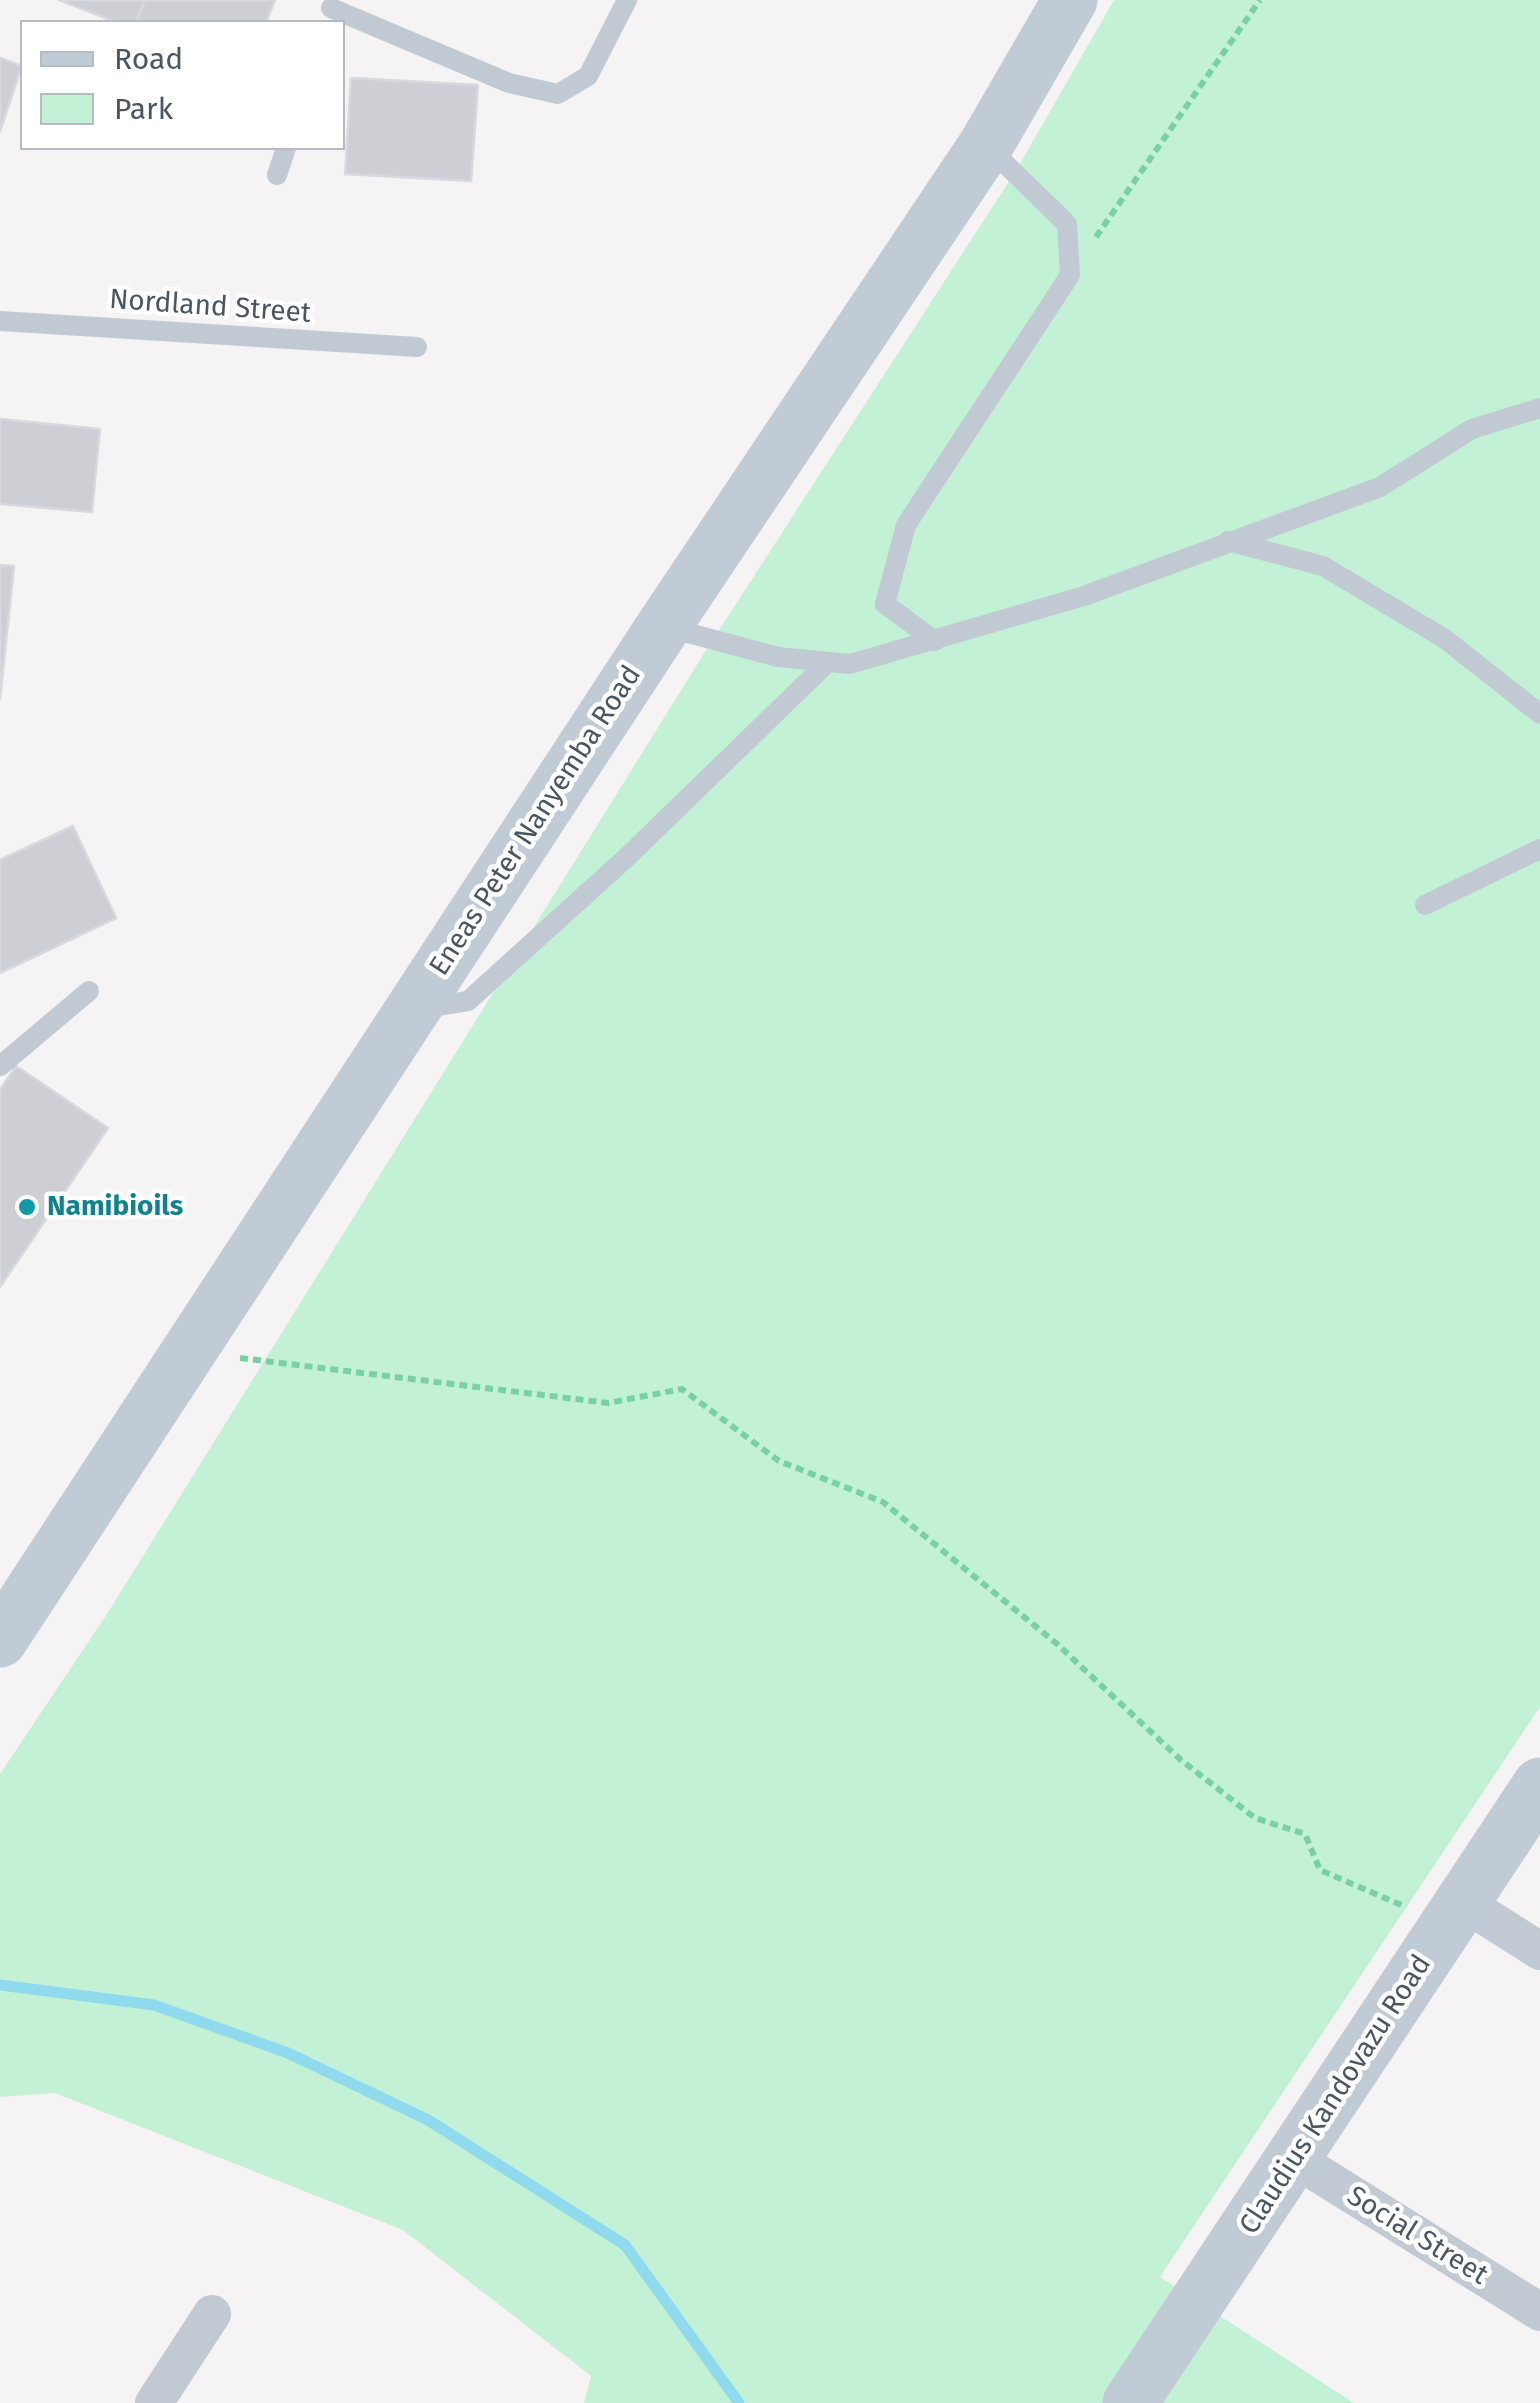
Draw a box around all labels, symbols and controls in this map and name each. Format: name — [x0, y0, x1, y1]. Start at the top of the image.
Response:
legend — [20, 20, 345, 150]
text: Road — [114, 41, 183, 77]
text: Park — [114, 91, 173, 127]
street label: Nordland Street — [108, 283, 312, 331]
street label: Eneas Peter Nanyemba Road — [423, 660, 649, 982]
place label: Namibioils — [47, 1190, 183, 1224]
marker: Namibioils — [16, 1196, 38, 1218]
street label: Claudius Kandovazu Road — [1233, 1949, 1439, 2241]
street label: Social Street — [1340, 2180, 1494, 2292]

